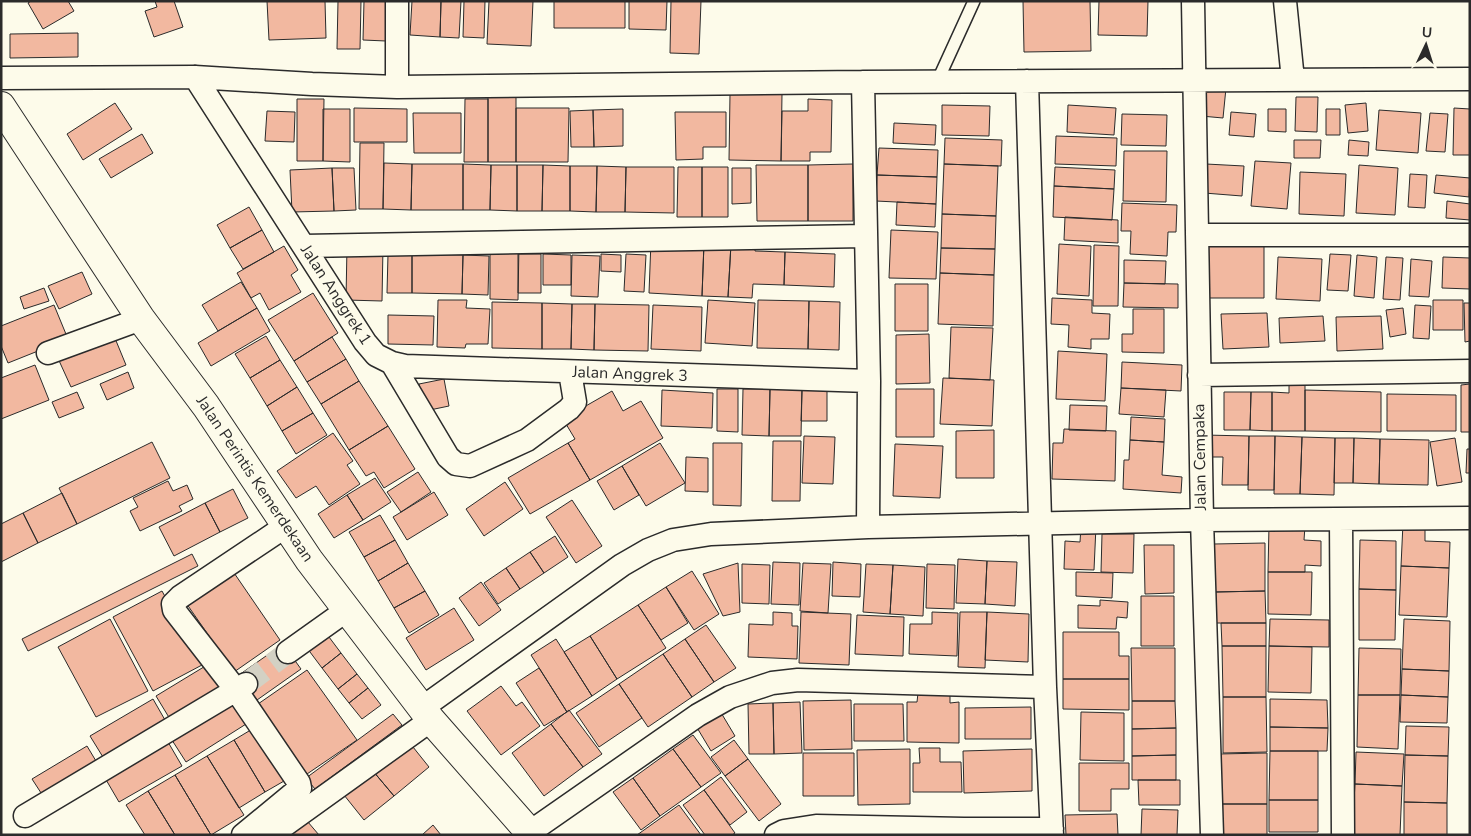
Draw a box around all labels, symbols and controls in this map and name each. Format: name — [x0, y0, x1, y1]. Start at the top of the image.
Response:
north arrow — [1401, 20, 1451, 70]
text: U — [1421, 23, 1433, 42]
street label: Jalan Anggrek 1 — [295, 240, 377, 349]
street label: Jalan Anggrek 3 — [571, 361, 688, 387]
street label: Jalan Perintis Kemerdekaan — [191, 391, 319, 566]
street label: Jalan Cempaka — [1188, 403, 1212, 512]

